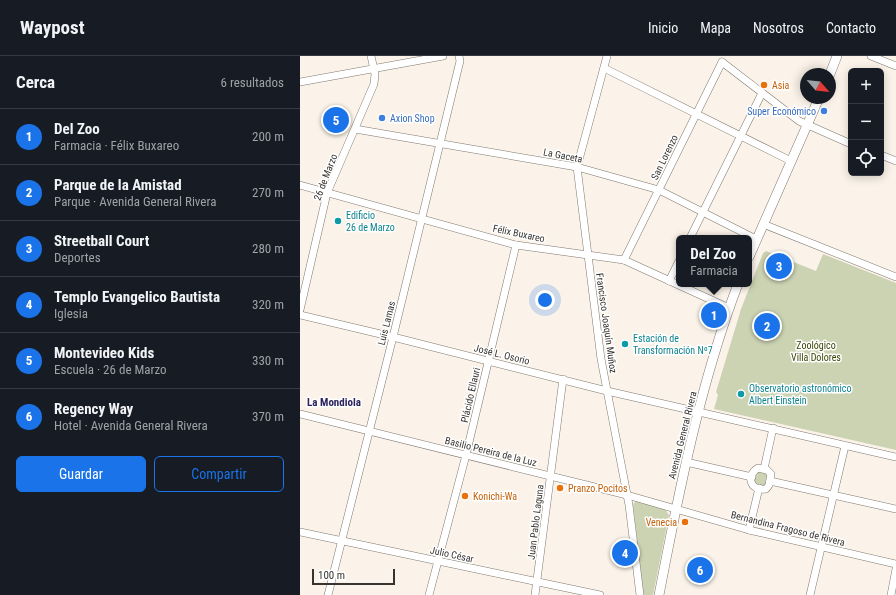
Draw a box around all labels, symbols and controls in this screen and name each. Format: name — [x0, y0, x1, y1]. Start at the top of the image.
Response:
text: Waypost — [20, 16, 85, 39]
text: Inicio — [648, 20, 678, 36]
text: Mapa — [700, 20, 731, 36]
text: Nosotros — [753, 20, 804, 36]
text: Contacto — [826, 20, 876, 36]
north arrow — [800, 68, 836, 104]
map controls — [848, 68, 884, 176]
button: + — [848, 68, 884, 104]
text: Cerca — [16, 72, 55, 92]
text: 6 resultados — [220, 75, 284, 90]
marker: Asia — [759, 80, 769, 90]
place label: Asia — [772, 80, 790, 91]
button: − — [848, 104, 884, 140]
pin: 5 — [323, 105, 349, 135]
place label: Super Económico — [747, 106, 816, 117]
marker: Super Económico — [819, 106, 829, 116]
marker: Axion Shop — [377, 113, 387, 123]
place label: Axion Shop — [390, 113, 435, 124]
text: Del Zoo — [54, 120, 100, 138]
text: 1 — [26, 129, 32, 144]
text: 200 m — [252, 129, 284, 144]
street label: San Lorenzo — [649, 133, 680, 182]
text: Farmacia · Félix Buxareo — [54, 138, 179, 153]
button: locate — [848, 140, 884, 176]
street label: La Gaceta — [542, 146, 584, 165]
street label: 26 de Marzo — [312, 152, 339, 202]
text: Parque de la Amistad — [54, 176, 182, 194]
text: 2 — [26, 185, 32, 200]
text: 270 m — [252, 185, 284, 200]
text: Parque · Avenida General Rivera — [54, 194, 216, 209]
place label: Edificio 26 de Marzo — [346, 210, 395, 233]
marker: Edificio 26 de Marzo — [333, 216, 343, 226]
street label: Félix Buxareo — [492, 223, 546, 244]
text: Streetball Court — [54, 232, 149, 250]
popup — [676, 235, 752, 287]
text: 3 — [26, 241, 32, 256]
text: 280 m — [252, 241, 284, 256]
text: Del Zoo — [690, 245, 736, 263]
text: Deportes — [54, 250, 101, 265]
pin: 3 — [766, 251, 792, 281]
text: Farmacia — [690, 263, 738, 278]
street label: Francisco Joaquín Muñoz — [594, 272, 619, 374]
text: Templo Evangelico Bautista — [54, 288, 220, 306]
your location — [535, 290, 555, 310]
text: 4 — [26, 297, 32, 312]
text: 320 m — [252, 297, 284, 312]
street label: Luis Lamas — [376, 300, 397, 346]
pin: 1 — [701, 300, 727, 330]
text: Iglesia — [54, 306, 88, 321]
pin: 2 — [754, 311, 780, 341]
place label: Estación de Transformación Nº7 — [633, 333, 713, 356]
marker: Estación de Transformación Nº7 — [620, 339, 630, 349]
park label: Zoológico Villa Dolores — [791, 340, 841, 363]
street label: José L. Osorio — [473, 342, 531, 367]
text: Montevideo Kids — [54, 344, 154, 362]
text: 5 — [26, 353, 32, 368]
text: 330 m — [252, 353, 284, 368]
text: Escuela · 26 de Marzo — [54, 362, 167, 377]
street label: Plácido Ellauri — [459, 366, 482, 424]
place label: Observatorio astronómico Albert Einstein — [749, 383, 851, 406]
marker: Observatorio astronómico Albert Einstein — [736, 389, 746, 399]
street label: Avenida General Rivera — [666, 390, 699, 480]
district label: La Mondiola — [307, 396, 361, 409]
text: Regency Way — [54, 400, 133, 418]
text: 6 — [26, 409, 32, 424]
text: 370 m — [252, 409, 284, 424]
text: Hotel · Avenida General Rivera — [54, 418, 208, 433]
street label: Basilio Pereira de la Luz — [444, 435, 538, 468]
button: Guardar — [16, 456, 146, 492]
button: Compartir — [154, 456, 284, 492]
marker: Pranzo Pocitos — [555, 483, 565, 493]
place label: Pranzo Pocitos — [568, 483, 628, 494]
street label: Juan Pablo Laguna — [525, 484, 546, 560]
marker: Konichi-Wa — [460, 491, 470, 501]
place label: Konichi-Wa — [473, 491, 517, 502]
street label: Bernandina Fragoso de Rivera — [730, 509, 846, 548]
place label: Venecia — [646, 517, 677, 528]
marker: Venecia — [680, 517, 690, 527]
pin: 4 — [612, 538, 638, 568]
street label: Julio César — [429, 545, 475, 564]
pin: 6 — [687, 555, 713, 585]
scale bar — [312, 567, 395, 586]
text: 100 m — [318, 569, 345, 582]

